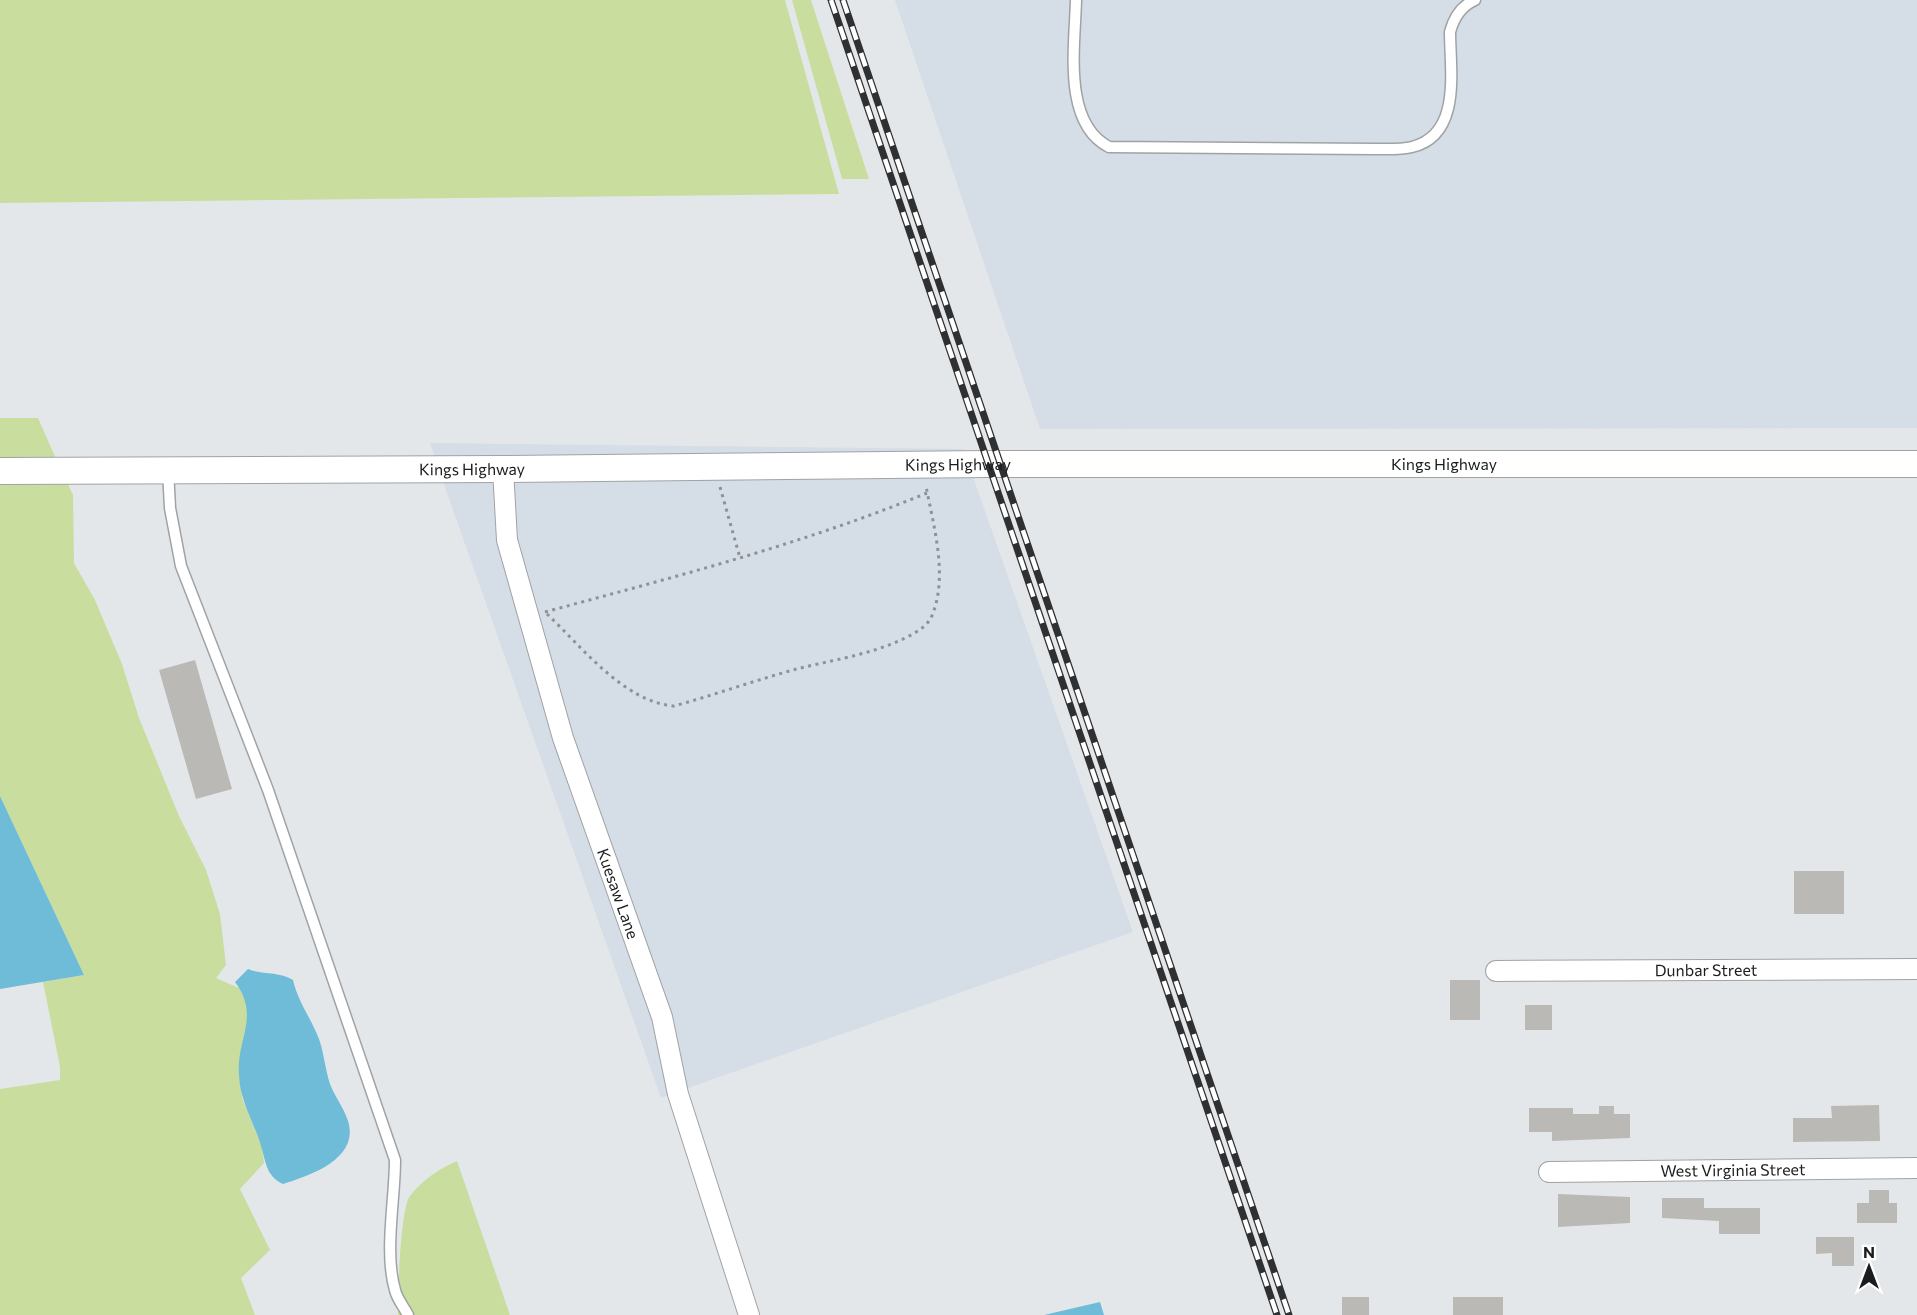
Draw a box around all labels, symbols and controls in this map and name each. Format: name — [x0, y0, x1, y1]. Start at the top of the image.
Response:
street label: Kings Highway — [905, 454, 1011, 474]
street label: Kings Highway — [1391, 454, 1497, 473]
street label: Kings Highway — [419, 459, 525, 478]
street label: Kuesaw Lane — [594, 846, 643, 941]
street label: Dunbar Street — [1655, 960, 1758, 979]
street label: West Virginia Street — [1660, 1159, 1806, 1180]
north arrow — [1839, 1237, 1899, 1297]
text: N — [1863, 1242, 1875, 1261]

